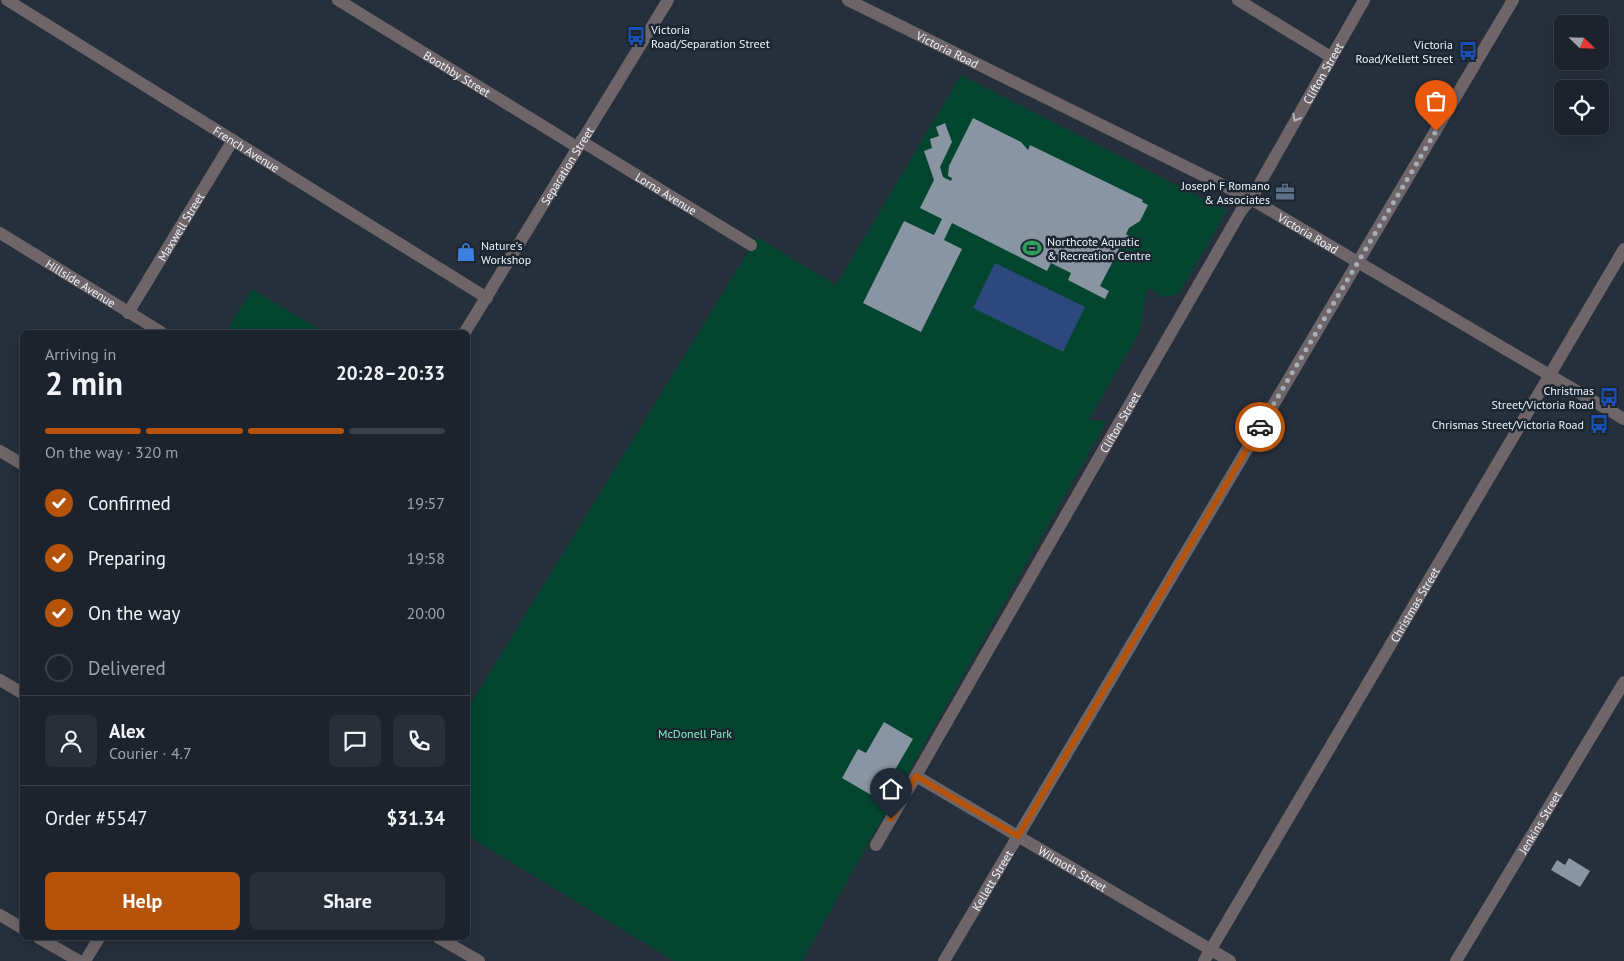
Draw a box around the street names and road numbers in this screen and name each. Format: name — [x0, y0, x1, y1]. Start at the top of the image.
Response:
street label: Victoria Road — [913, 27, 981, 71]
street label: Clifton Street — [1299, 40, 1346, 106]
street label: Boothby Street — [421, 47, 494, 100]
street label: French Avenue — [211, 122, 283, 175]
street label: Separation Street — [537, 124, 596, 208]
street label: Lorna Avenue — [633, 169, 700, 218]
street label: Maxwell Street — [154, 190, 207, 264]
street label: Victoria Road — [1274, 209, 1341, 256]
street label: Hillside Avenue — [43, 256, 119, 310]
street label: Clifton Street — [1096, 389, 1143, 455]
street label: Christmas Street — [1386, 564, 1442, 645]
street label: Jenkins Street — [1514, 788, 1564, 857]
street label: Wilmoth Street — [1036, 842, 1110, 895]
street label: Kellett Street — [968, 847, 1016, 913]

